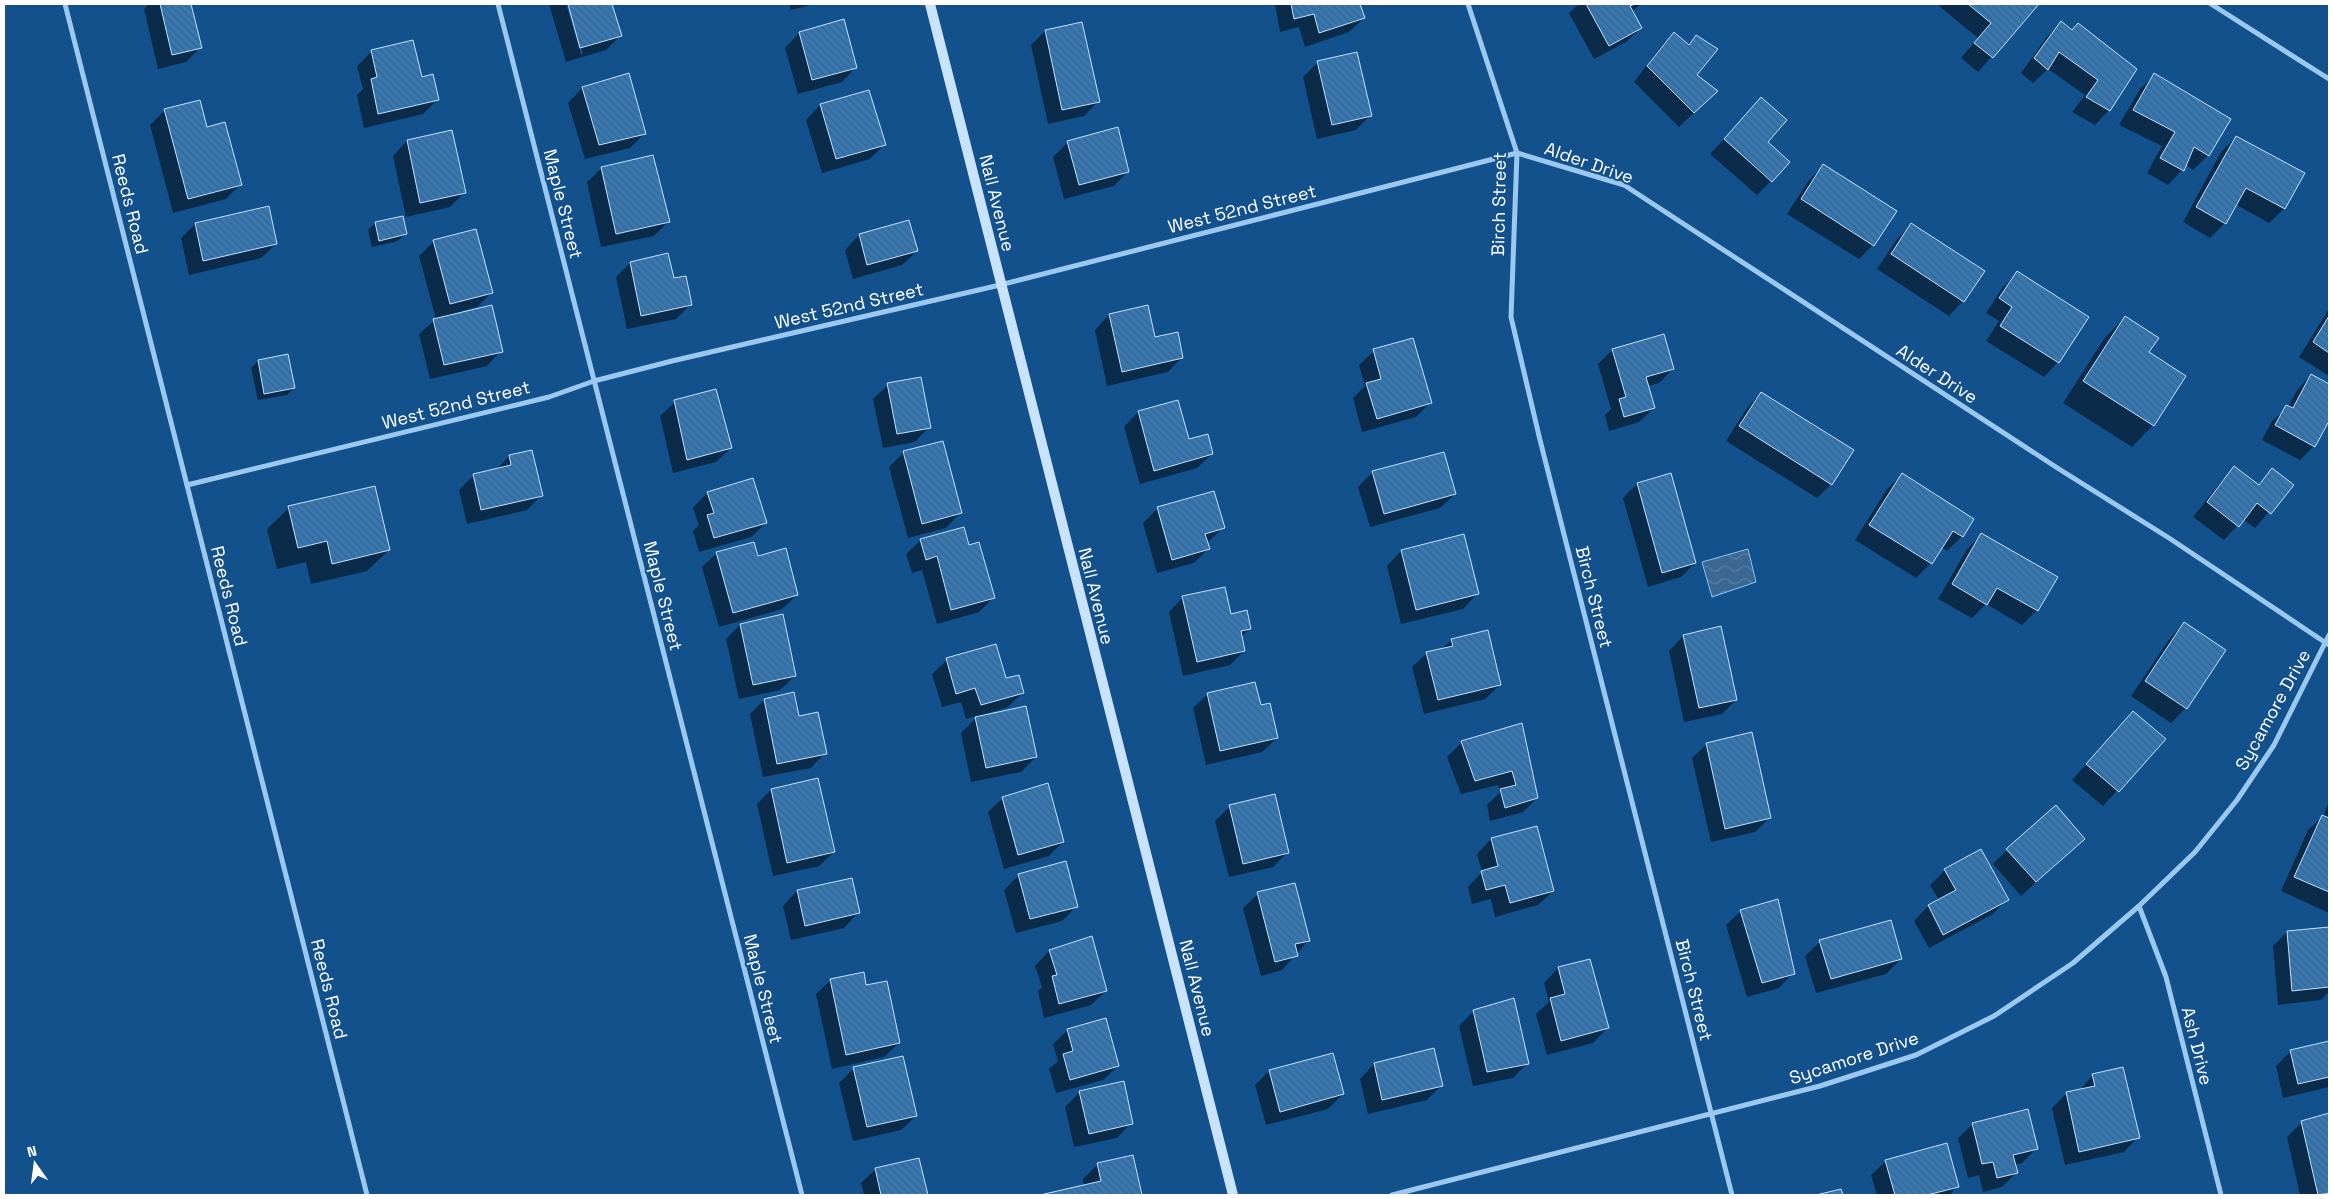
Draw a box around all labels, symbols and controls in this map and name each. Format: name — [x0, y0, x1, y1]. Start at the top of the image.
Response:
street label: Alder Drive — [1542, 137, 1637, 188]
street label: Maple Street — [539, 147, 588, 261]
street label: Reeds Road — [107, 151, 154, 256]
street label: Nall Avenue — [974, 152, 1021, 254]
street label: Birch Street — [1486, 152, 1511, 256]
street label: West 52nd Street — [1165, 179, 1318, 238]
street label: West 52nd Street — [772, 277, 926, 334]
street label: Alder Drive — [1892, 339, 1982, 408]
street label: West 52nd Street — [379, 375, 532, 434]
street label: Maple Street — [639, 539, 688, 653]
street label: Reeds Road — [206, 543, 253, 648]
street label: Birch Street — [1571, 544, 1618, 650]
street label: Nall Avenue — [1073, 545, 1120, 647]
street label: Sycamore Drive — [2230, 645, 2315, 774]
street label: Maple Street — [739, 932, 788, 1046]
street label: Reeds Road — [306, 936, 353, 1041]
street label: Nall Avenue — [1174, 937, 1221, 1039]
street label: Birch Street — [1671, 937, 1718, 1043]
street label: Ash Drive — [2177, 1004, 2218, 1087]
street label: Sycamore Drive — [1786, 1026, 1921, 1089]
north arrow — [10, 1139, 60, 1189]
text: N — [25, 1142, 39, 1161]

